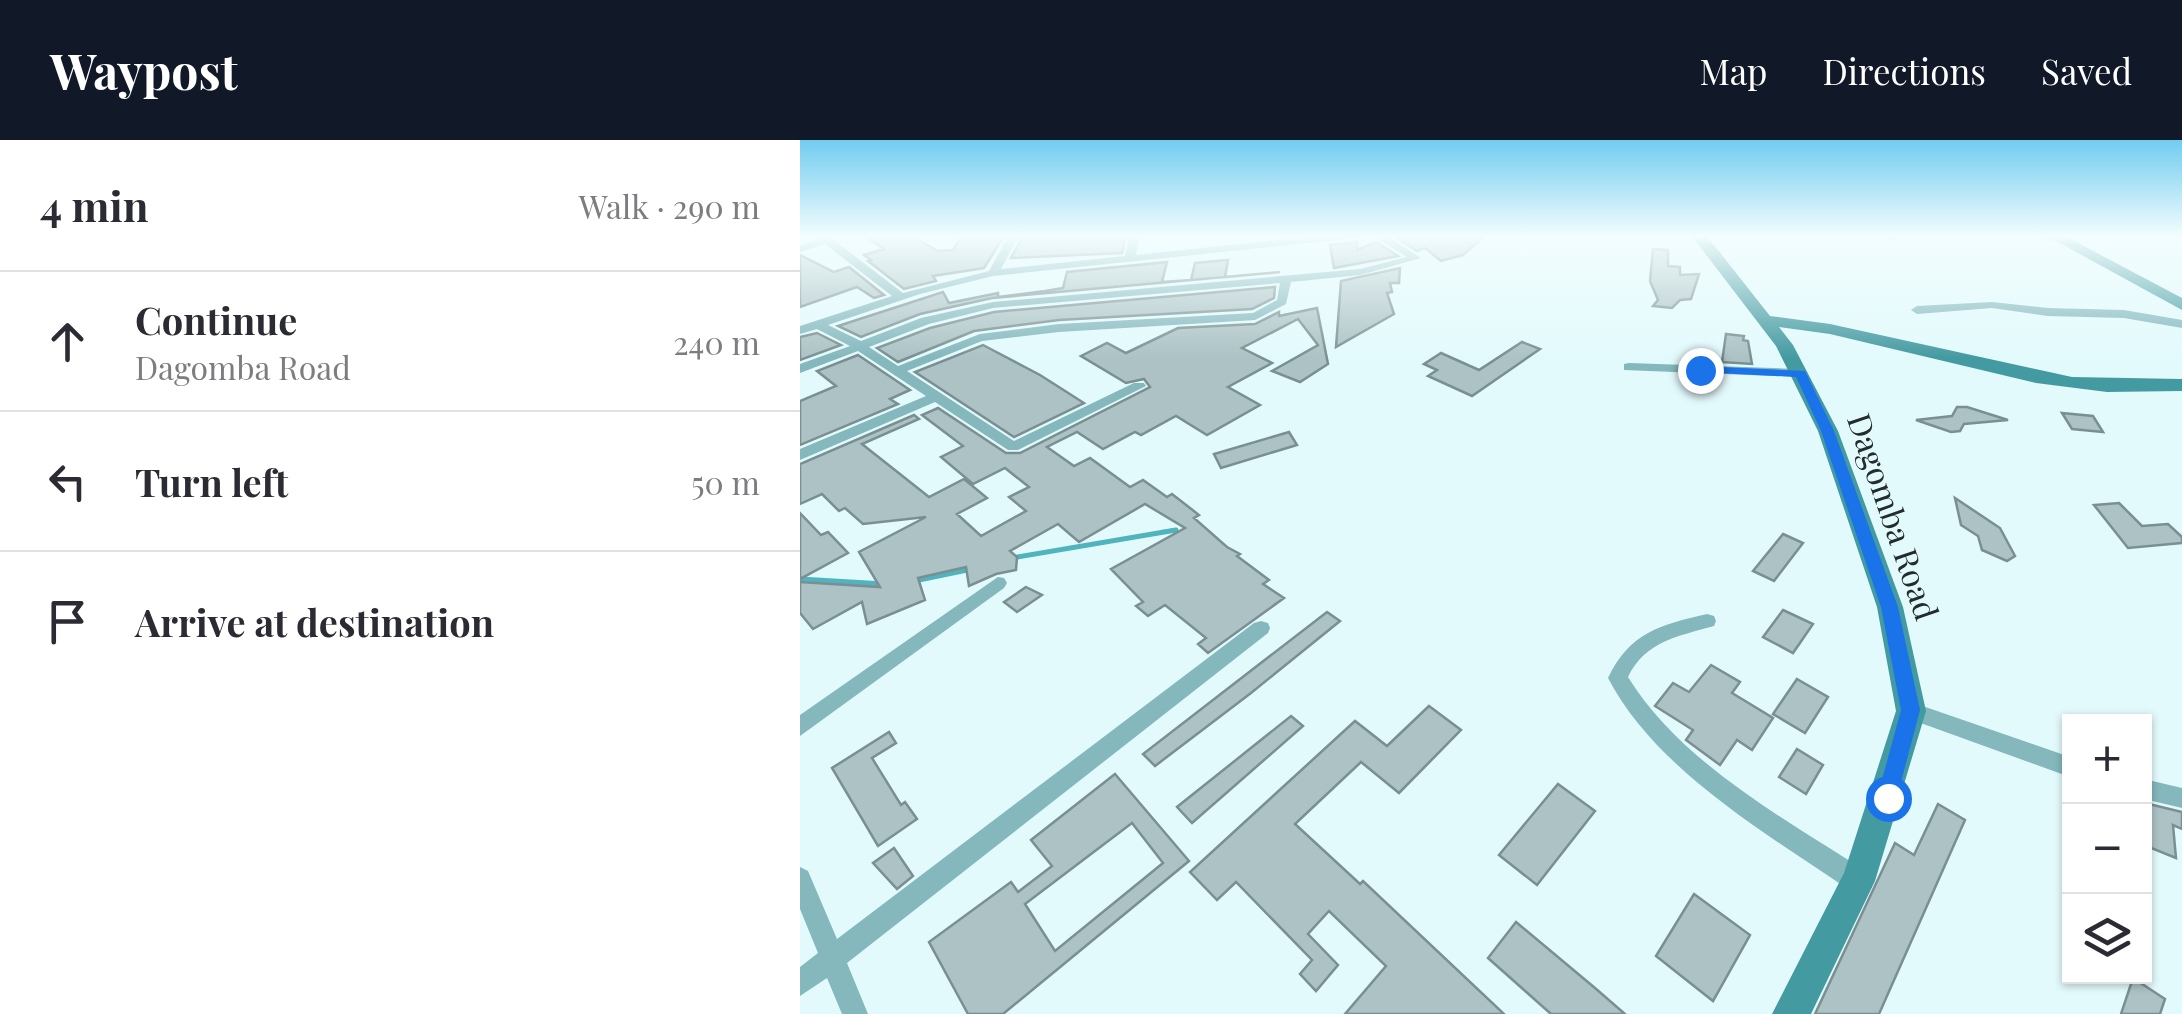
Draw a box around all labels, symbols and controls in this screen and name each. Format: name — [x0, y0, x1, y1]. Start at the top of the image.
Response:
text: Waypost — [50, 38, 238, 102]
text: Map — [1699, 47, 1767, 94]
text: Directions — [1822, 47, 1986, 94]
text: Saved — [2041, 47, 2132, 94]
text: 4 min — [40, 177, 149, 233]
text: Walk · 290 m — [579, 184, 760, 227]
text: Continue — [135, 294, 297, 345]
icon: ahead — [40, 314, 95, 369]
text: 240 m — [673, 320, 760, 363]
text: Dagomba Road — [135, 345, 351, 388]
route end — [1678, 348, 1724, 394]
street label: Dagomba Road — [1839, 407, 1950, 625]
icon: left — [40, 454, 95, 509]
text: Turn left — [135, 456, 288, 507]
text: 50 m — [691, 460, 760, 503]
icon: arrive — [40, 594, 95, 649]
text: Arrive at destination — [135, 596, 494, 647]
map controls — [2062, 714, 2152, 984]
button: + — [2062, 714, 2152, 804]
route start — [1866, 776, 1912, 822]
button: − — [2062, 804, 2152, 894]
button: layers — [2062, 894, 2152, 984]

